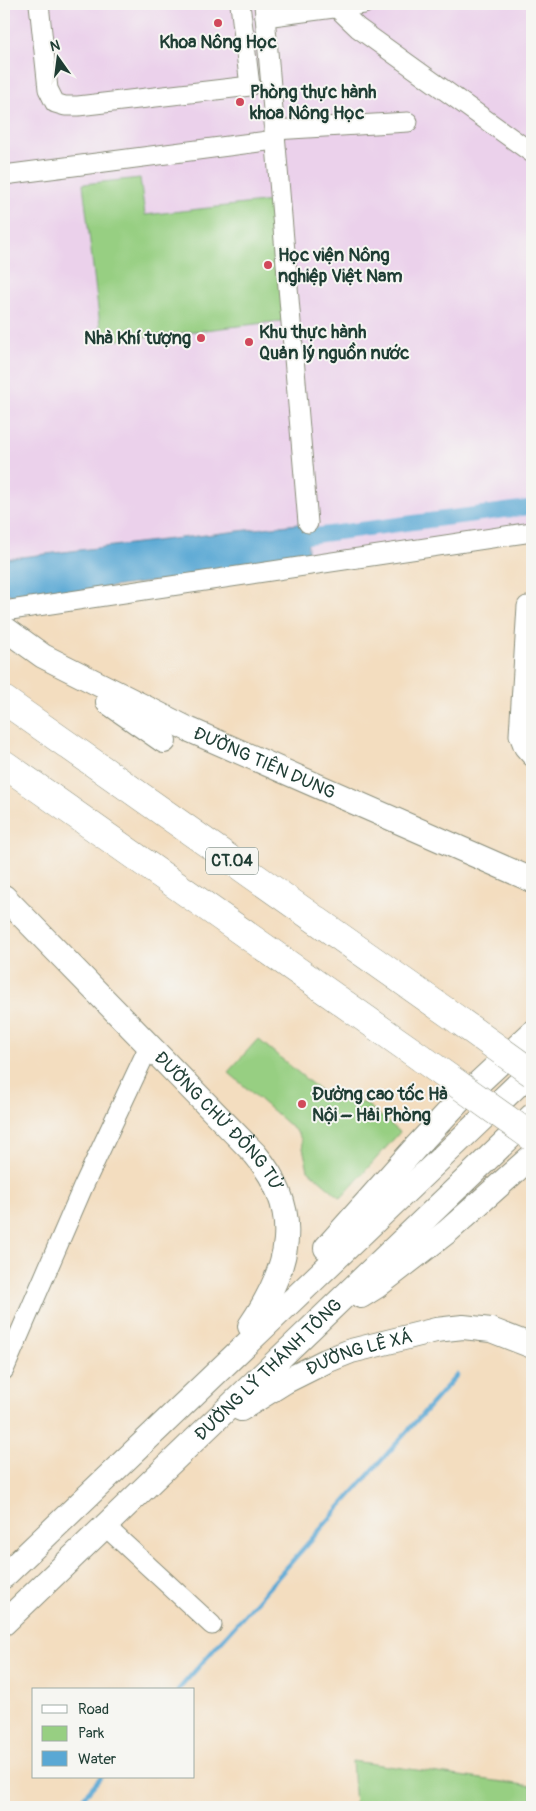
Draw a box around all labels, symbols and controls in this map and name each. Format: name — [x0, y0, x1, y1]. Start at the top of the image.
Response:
marker: Khoa Nông Học — [212, 17, 224, 29]
place label: Khoa Nông Học — [159, 31, 277, 54]
north arrow — [32, 32, 82, 82]
text: N — [48, 36, 62, 55]
place label: Phòng thực hành khoa Nông Học — [249, 81, 377, 125]
marker: Phòng thực hành khoa Nông Học — [234, 96, 246, 108]
place label: Học viện Nông nghiệp Việt Nam — [278, 244, 402, 288]
marker: Học viện Nông nghiệp Việt Nam — [262, 259, 274, 271]
place label: Khu thực hành Quản lý nguồn nước — [259, 321, 409, 365]
place label: Nhà Khí tượng — [84, 327, 191, 350]
marker: Nhà Khí tượng — [195, 332, 207, 344]
marker: Khu thực hành Quản lý nguồn nước — [243, 336, 255, 348]
street label: ĐƯỜNG TIÊN DUNG — [190, 721, 339, 804]
road number: CT.04 — [206, 848, 258, 874]
street label: ĐƯỜNG CHỬ ĐỒNG TỬ — [149, 1046, 289, 1195]
place label: Đường cao tốc Hà Nội – Hải Phòng — [312, 1083, 448, 1127]
marker: Đường cao tốc Hà Nội – Hải Phòng — [296, 1098, 308, 1110]
street label: ĐƯỜNG LÝ THÁNH TÔNG — [189, 1293, 347, 1446]
street label: ĐƯỜNG LÊ XÁ — [302, 1325, 415, 1381]
legend — [32, 1688, 195, 1778]
text: Road — [78, 1700, 109, 1719]
text: Park — [78, 1724, 105, 1743]
text: Water — [78, 1750, 117, 1769]

